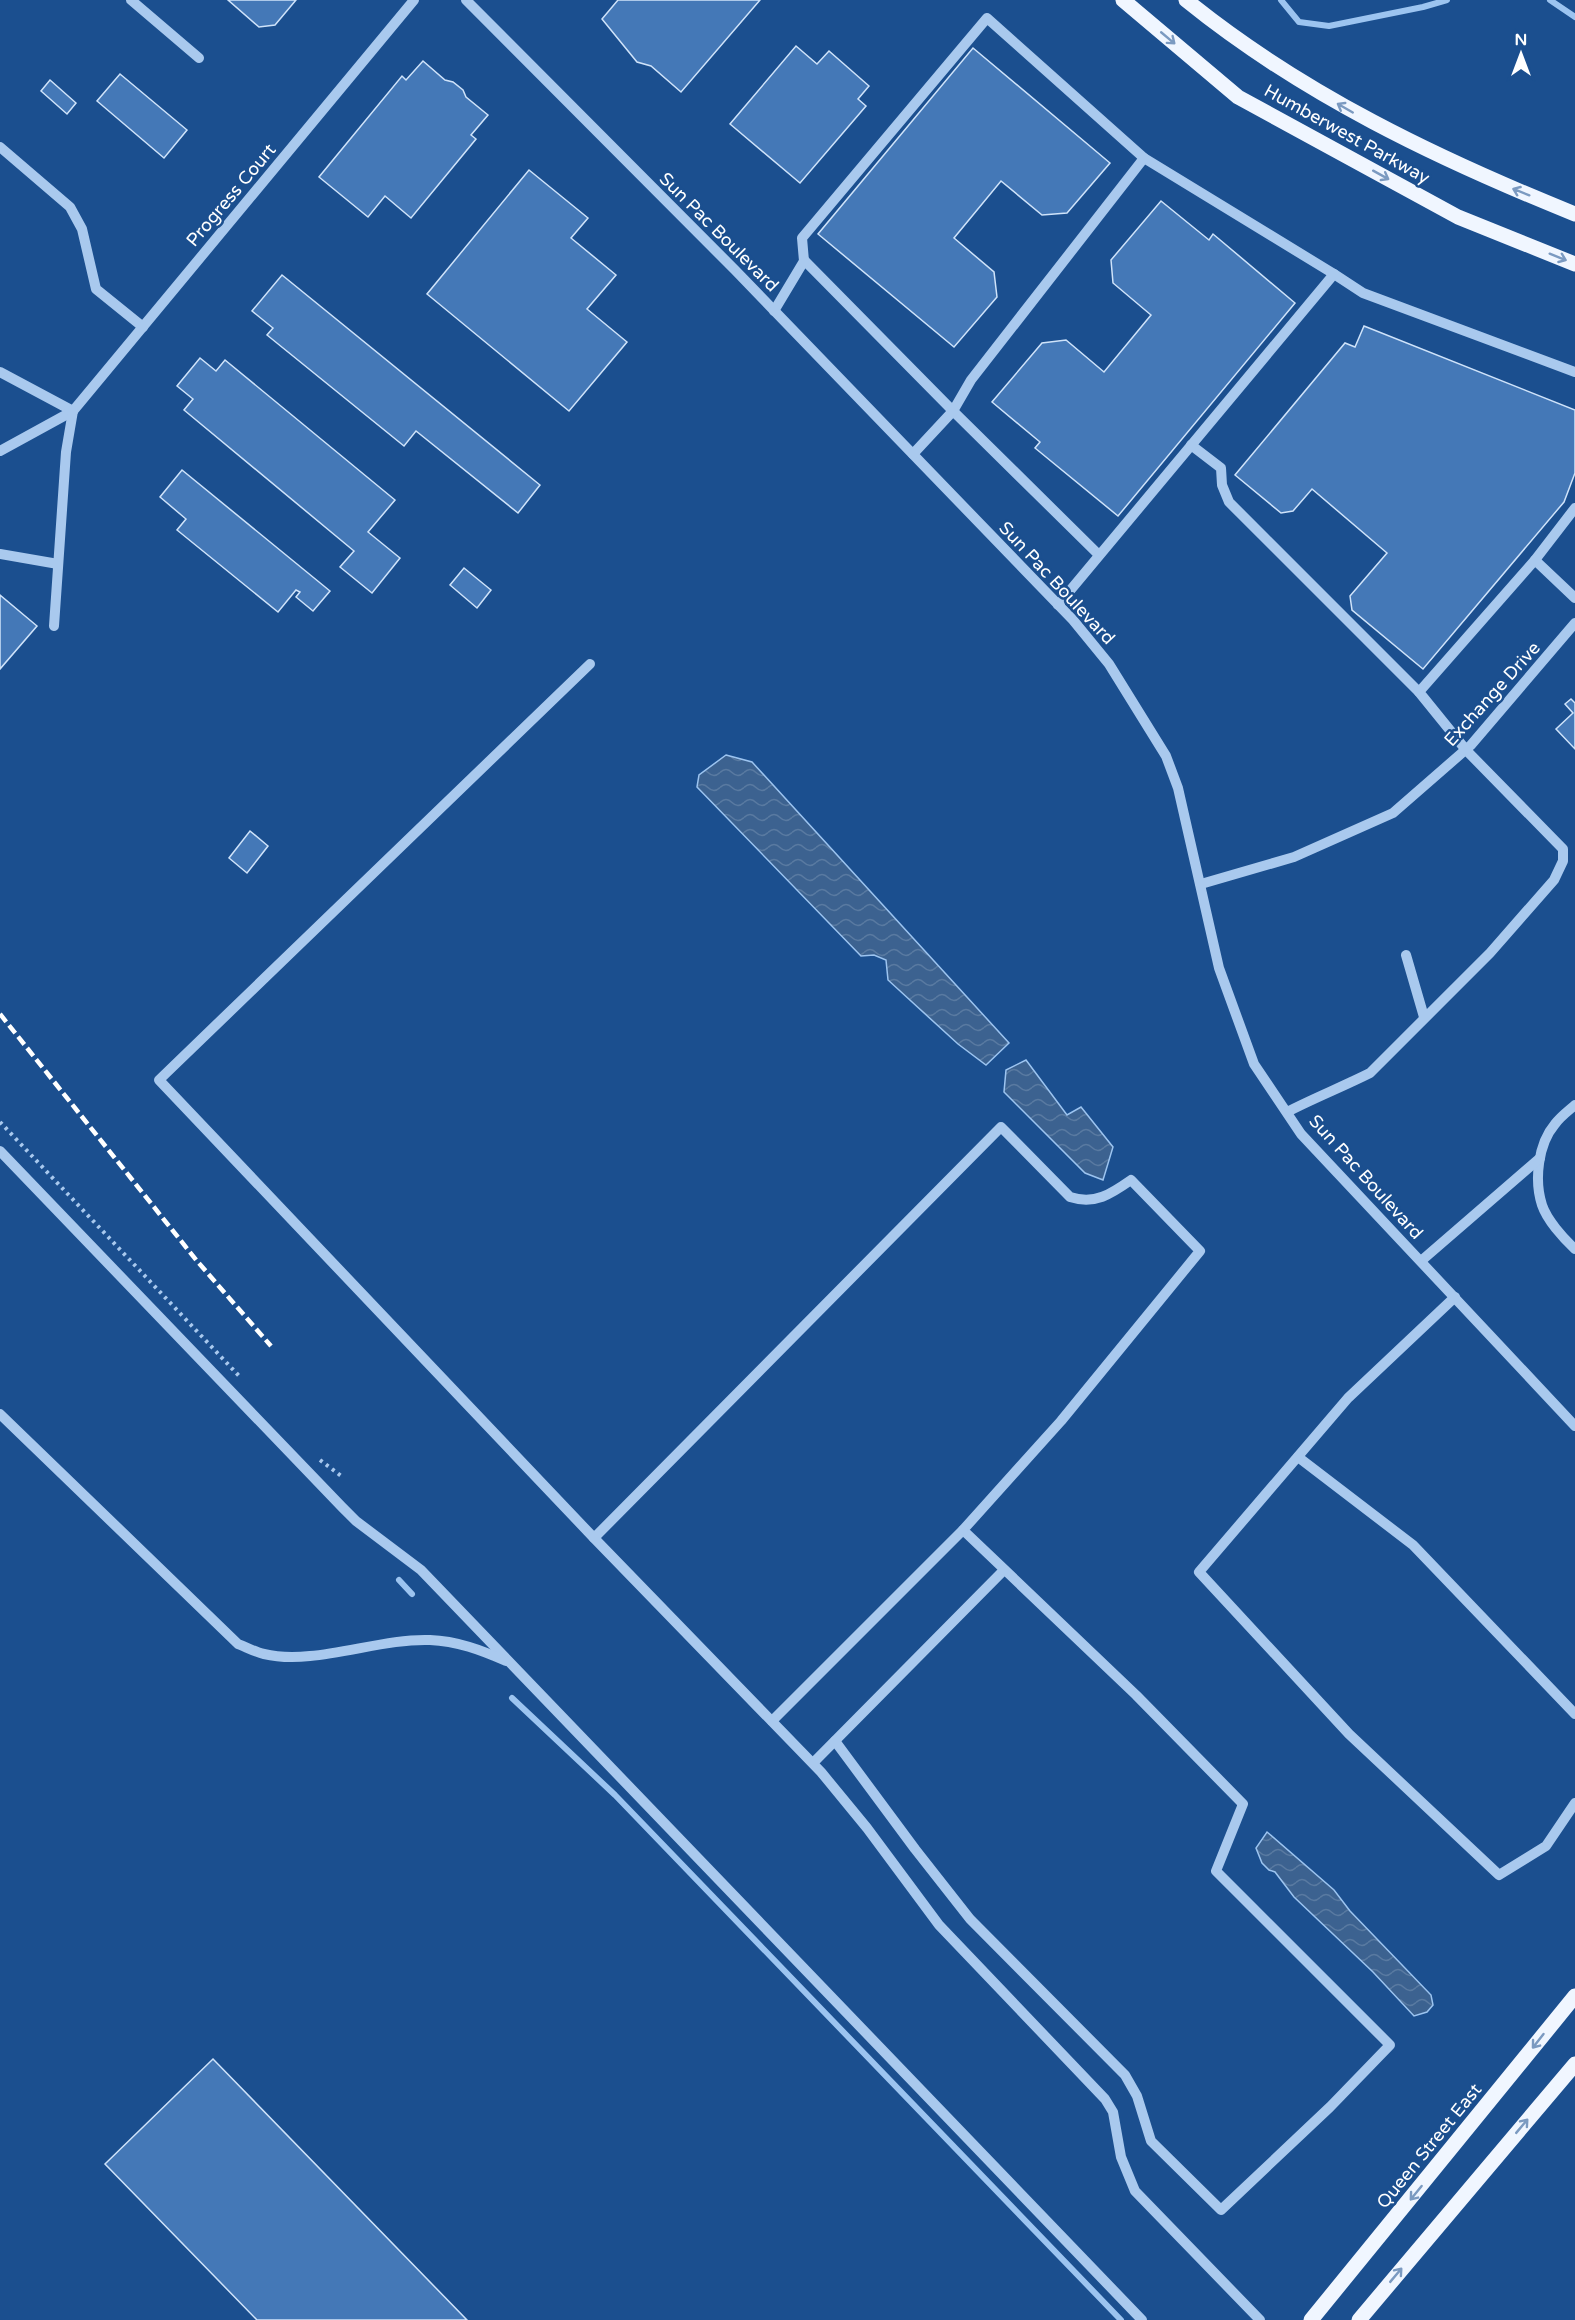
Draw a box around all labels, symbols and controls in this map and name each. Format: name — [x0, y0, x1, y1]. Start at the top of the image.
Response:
north arrow — [1491, 24, 1551, 84]
text: N — [1515, 30, 1527, 50]
one-way arrow — [1160, 31, 1176, 44]
street label: Humberwest Parkway — [1260, 79, 1434, 189]
one-way arrow — [1337, 102, 1354, 114]
street label: Progress Court — [182, 139, 280, 251]
street label: Sun Pac Boulevard — [655, 168, 783, 296]
one-way arrow — [1372, 169, 1389, 181]
one-way arrow — [1512, 186, 1531, 197]
one-way arrow — [1548, 252, 1567, 263]
street label: Sun Pac Boulevard — [994, 517, 1120, 649]
street label: Exchange Drive — [1439, 637, 1545, 751]
street label: Sun Pac Boulevard — [1304, 1110, 1428, 1244]
one-way arrow — [1532, 2033, 1545, 2049]
street label: Queen Street East — [1372, 2079, 1486, 2213]
one-way arrow — [1515, 2119, 1529, 2134]
one-way arrow — [1409, 2185, 1422, 2201]
one-way arrow — [1389, 2268, 1403, 2283]

